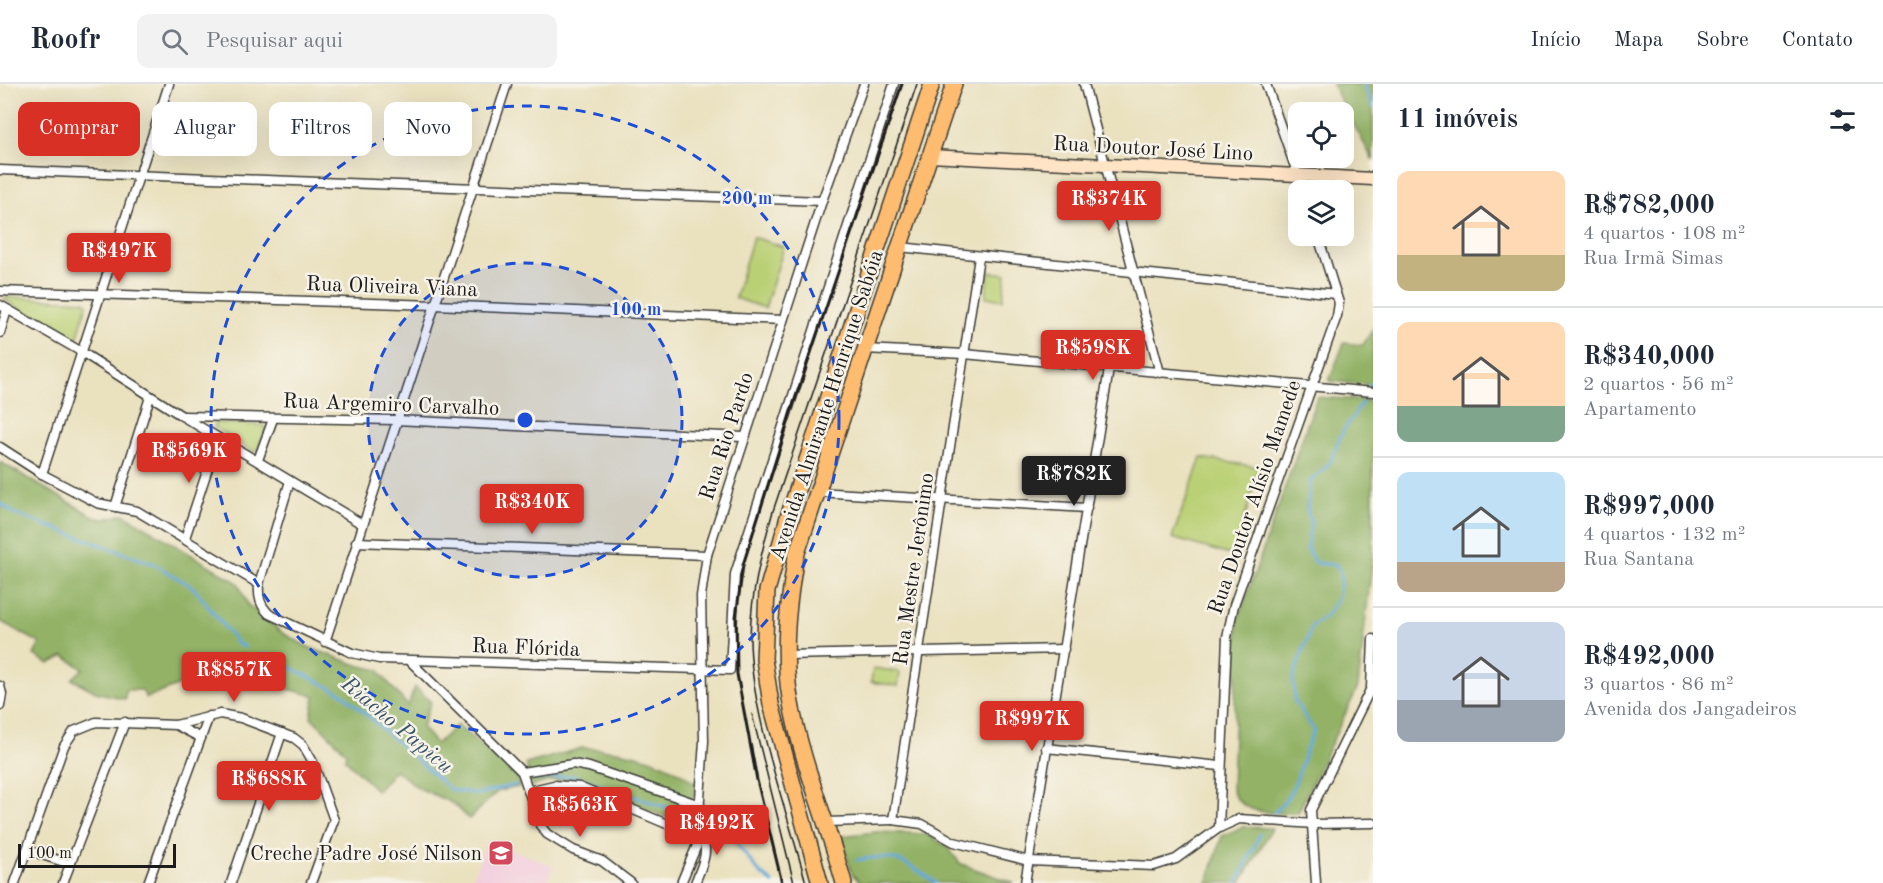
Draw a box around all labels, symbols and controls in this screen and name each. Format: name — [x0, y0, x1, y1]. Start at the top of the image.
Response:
search box — [137, 14, 557, 68]
icon: search — [158, 25, 191, 58]
text: Roofr — [30, 27, 101, 55]
text: Pesquisar aqui — [206, 30, 343, 52]
text: Início — [1530, 30, 1581, 51]
text: Mapa — [1614, 30, 1663, 51]
text: Sobre — [1696, 30, 1749, 51]
text: Contato — [1782, 30, 1853, 51]
chip: Comprar — [18, 102, 140, 156]
chip: Alugar — [152, 102, 257, 156]
chip: Filtros — [269, 102, 372, 156]
chip: Novo — [384, 102, 472, 156]
map controls — [1288, 102, 1354, 246]
button: locate — [1288, 102, 1354, 168]
icon: filters — [1826, 104, 1859, 137]
text: 11 imóveis — [1397, 107, 1518, 133]
street label: Rua Doutor José Lino — [1052, 134, 1254, 165]
button: layers — [1288, 180, 1354, 246]
pin: R$374K — [1060, 181, 1158, 232]
text: 200 m — [722, 190, 772, 208]
text: R$374K — [1071, 190, 1147, 210]
text: R$782,000 — [1583, 193, 1715, 219]
icon: home — [1445, 195, 1517, 267]
text: 4 quartos · 108 m² — [1583, 224, 1745, 244]
pin: R$497K — [70, 233, 168, 284]
text: R$497K — [81, 242, 157, 262]
street label: Avenida Almirante Henrique Sabóia — [767, 247, 888, 564]
text: Rua Irmã Simas — [1583, 249, 1723, 269]
street label: Rua Oliveira Viana — [306, 274, 478, 301]
text: 100 m — [611, 301, 661, 319]
pin: R$598K — [1044, 330, 1142, 381]
text: R$598K — [1055, 339, 1131, 359]
text: R$340,000 — [1583, 344, 1715, 370]
icon: home — [1445, 346, 1517, 418]
street label: Rua Rio Pardo — [697, 370, 758, 503]
text: 2 quartos · 56 m² — [1583, 375, 1734, 395]
street label: Rua Doutor Alísio Mamede — [1205, 378, 1305, 617]
street label: Rua Argemiro Carvalho — [282, 391, 500, 420]
text: Apartamento — [1583, 400, 1696, 420]
centre of rings — [515, 410, 535, 430]
pin: R$569K — [140, 433, 238, 484]
text: R$569K — [151, 442, 227, 462]
pin: R$782K — [1025, 456, 1123, 507]
text: R$782K — [1036, 465, 1112, 485]
street label: Rua Mestre Jerônimo — [891, 471, 938, 667]
pin: R$340K — [483, 484, 581, 535]
text: R$340K — [494, 493, 570, 513]
text: R$997,000 — [1583, 494, 1715, 520]
icon: home — [1445, 496, 1517, 568]
text: 4 quartos · 132 m² — [1583, 525, 1745, 545]
text: Rua Santana — [1583, 550, 1694, 570]
street label: Rua Flórida — [471, 636, 580, 661]
text: R$492,000 — [1583, 644, 1715, 670]
icon: home — [1445, 646, 1517, 718]
pin: R$857K — [185, 652, 283, 703]
text: R$857K — [196, 661, 272, 681]
water label: Riacho Papicu — [336, 672, 457, 779]
text: 3 quartos · 86 m² — [1583, 675, 1734, 695]
text: Avenida dos Jangadeiros — [1583, 700, 1797, 720]
pin: R$997K — [983, 701, 1081, 752]
text: R$997K — [994, 710, 1070, 730]
pin: R$688K — [220, 761, 318, 812]
text: R$688K — [231, 770, 307, 790]
pin: R$563K — [531, 787, 629, 838]
text: R$563K — [542, 796, 618, 816]
pin: R$492K — [668, 805, 766, 856]
text: R$492K — [679, 814, 755, 834]
school or university icon: Creche Padre José Nilson — [486, 838, 516, 868]
scale bar — [18, 841, 176, 868]
place label: Creche Padre José Nilson — [250, 844, 482, 865]
text: 100 m — [27, 846, 72, 862]

